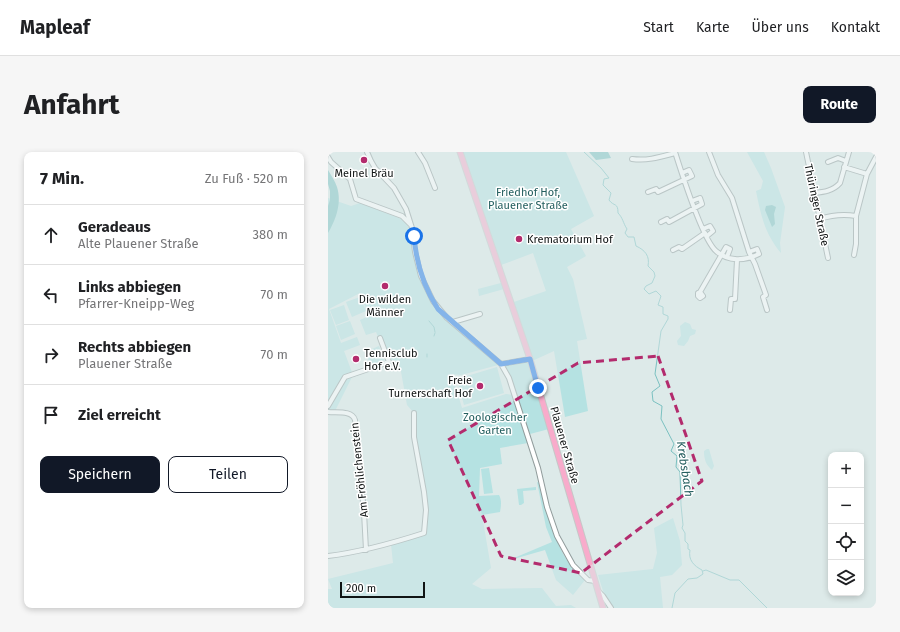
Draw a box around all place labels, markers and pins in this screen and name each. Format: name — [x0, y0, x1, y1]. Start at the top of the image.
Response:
marker: Meinel Bräu — [359, 155, 369, 165]
place label: Meinel Bräu — [334, 167, 394, 180]
place label: Krematorium Hof — [527, 233, 614, 246]
marker: Krematorium Hof — [514, 234, 524, 244]
marker: Die wilden Männer — [380, 281, 390, 291]
place label: Die wilden Männer — [359, 293, 411, 319]
place label: Tennisclub Hof e.V. — [364, 347, 418, 373]
marker: Tennisclub Hof e.V. — [351, 354, 361, 364]
place label: Freie Turnerschaft Hof — [389, 374, 473, 400]
marker: Freie Turnerschaft Hof — [475, 381, 485, 391]

